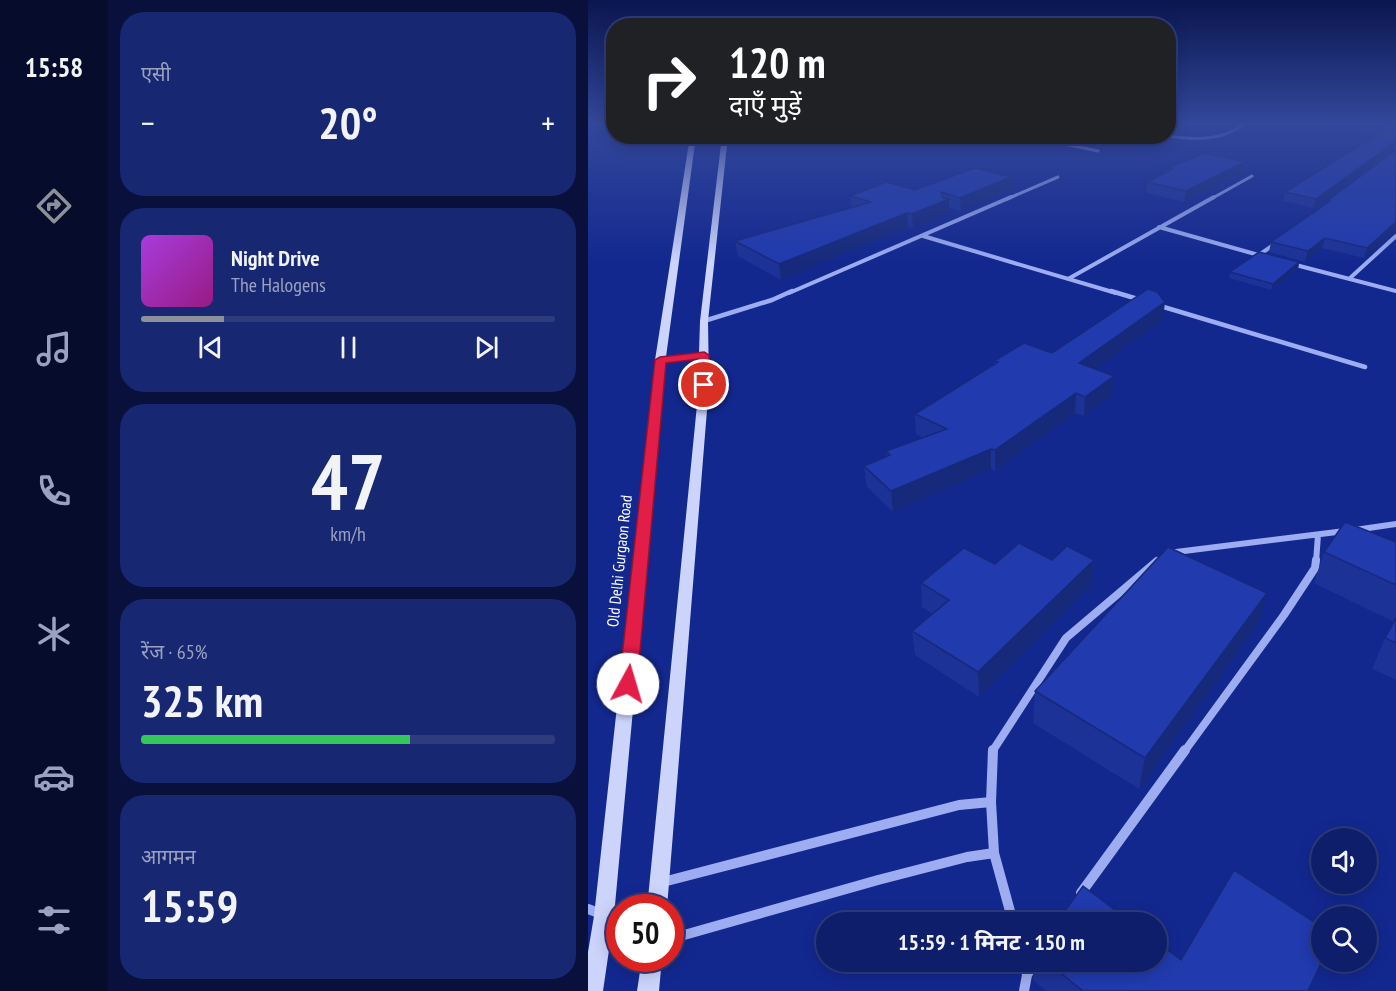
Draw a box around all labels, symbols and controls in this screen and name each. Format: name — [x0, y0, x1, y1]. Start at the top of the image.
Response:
text: 120 m — [729, 35, 826, 90]
icon: right — [630, 42, 708, 120]
text: 15:58 — [25, 50, 83, 84]
text: एसी — [141, 61, 171, 87]
text: दाएँ मुड़ें — [729, 88, 802, 122]
text: 20° — [318, 93, 378, 151]
text: − — [141, 101, 155, 144]
text: + — [541, 101, 555, 144]
icon: directions — [33, 185, 75, 227]
text: Night Drive — [231, 244, 320, 272]
text: The Halogens — [231, 272, 326, 298]
icon: music — [33, 328, 75, 370]
icon: previous — [194, 331, 227, 364]
icon: pause — [332, 331, 365, 364]
icon: next — [470, 331, 503, 364]
pin — [678, 359, 729, 410]
icon: arrive — [687, 368, 720, 401]
text: 47 — [311, 431, 385, 532]
icon: phone — [33, 470, 75, 512]
street label: Old Delhi Gurgaon Road — [602, 494, 636, 628]
text: km/h — [330, 521, 366, 547]
icon: climate — [33, 613, 75, 655]
text: रेंज · 65% — [141, 639, 208, 665]
position arrow — [596, 652, 660, 716]
text: 325 km — [141, 671, 263, 729]
icon: car — [33, 756, 75, 798]
map controls — [1311, 828, 1377, 972]
button: sound — [1311, 828, 1377, 894]
text: आगमन — [141, 844, 196, 870]
text: 15:59 — [141, 876, 238, 934]
speed limit sign: 50 — [606, 894, 684, 972]
icon: filters — [33, 899, 75, 941]
button: search — [1311, 906, 1377, 972]
text: 15:59 · 1 मिनट · 150 m — [898, 928, 1085, 956]

